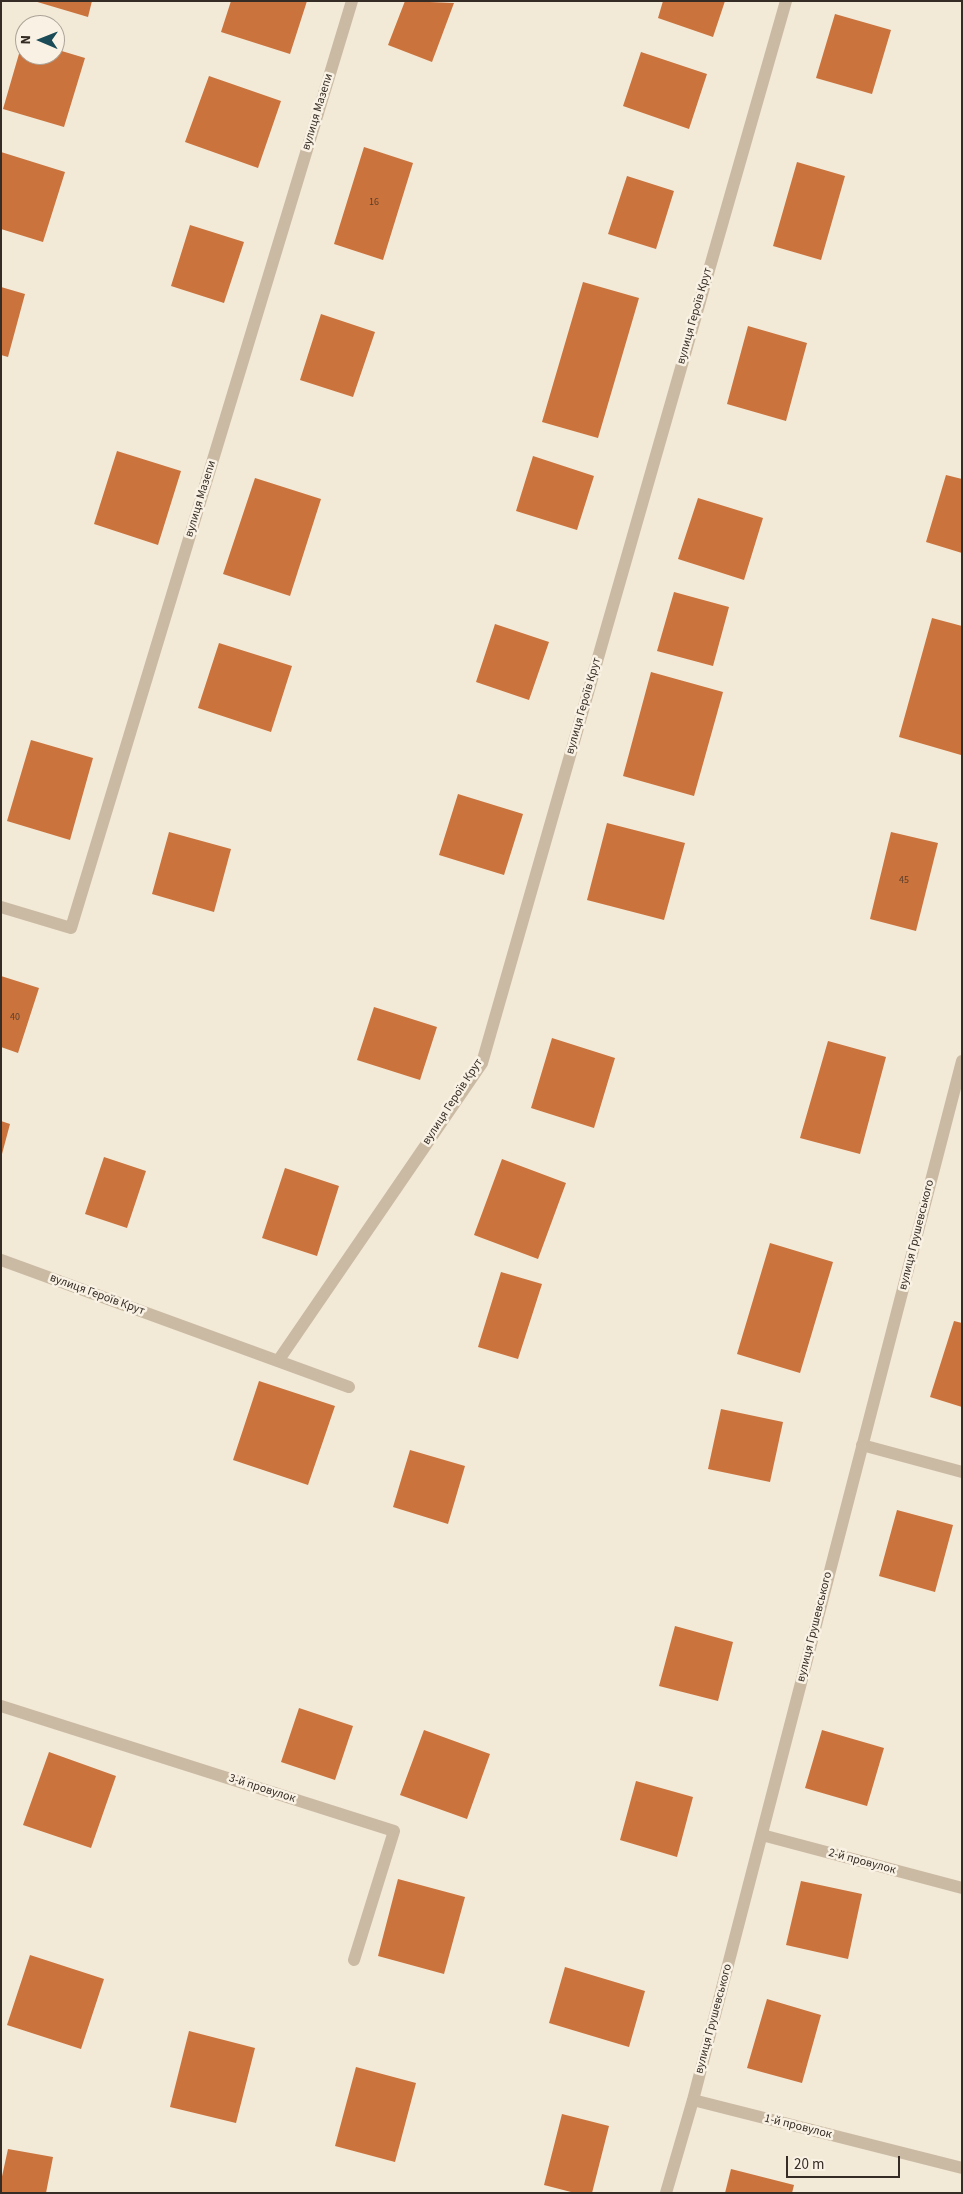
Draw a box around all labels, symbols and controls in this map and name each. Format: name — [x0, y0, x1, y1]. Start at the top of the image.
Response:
north arrow — [15, 15, 65, 65]
text: N — [16, 35, 36, 45]
street label: вулиця Мазепи — [299, 72, 337, 152]
house number: 16 — [369, 197, 379, 209]
street label: вулиця Героїв Крут — [674, 266, 716, 366]
street label: вулиця Мазепи — [182, 459, 220, 539]
street label: вулиця Героїв Крут — [563, 656, 605, 756]
house number: 45 — [899, 875, 909, 887]
house number: 40 — [10, 1012, 20, 1024]
street label: вулиця Героїв Крут — [420, 1056, 486, 1148]
street label: вулиця Грушевського — [896, 1178, 938, 1292]
street label: вулиця Героїв Крут — [48, 1271, 146, 1319]
street label: вулиця Грушевського — [794, 1570, 836, 1684]
street label: 3-й провулок — [227, 1771, 297, 1807]
street label: 2-й провулок — [827, 1846, 897, 1878]
street label: вулиця Грушевського — [692, 1963, 736, 2075]
street label: 1-й провулок — [763, 2112, 833, 2142]
scale bar — [788, 2146, 902, 2178]
text: 20 m — [794, 2154, 824, 2175]

